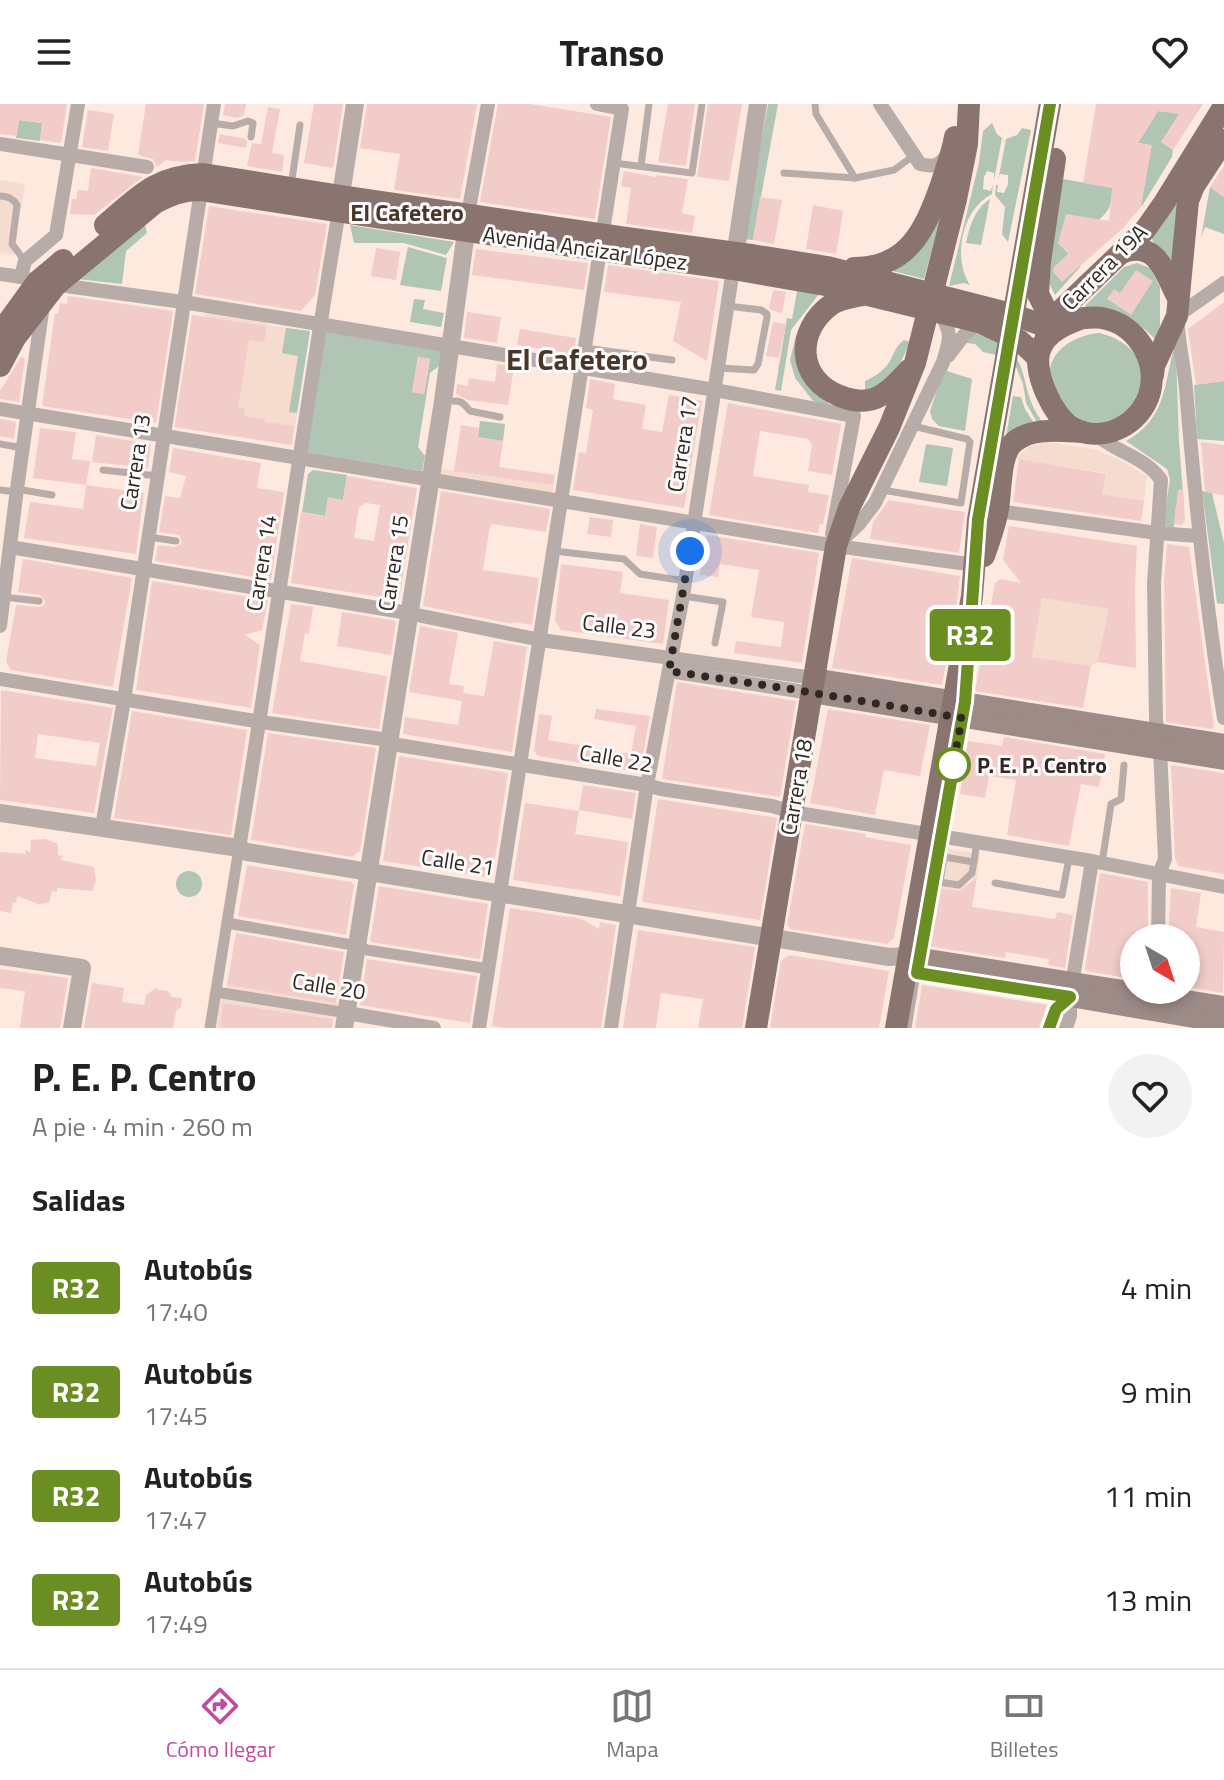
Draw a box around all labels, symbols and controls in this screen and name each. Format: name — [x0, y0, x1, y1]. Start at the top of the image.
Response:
text: Transo — [560, 25, 664, 80]
icon: menu — [32, 30, 76, 74]
icon: heart — [1148, 30, 1192, 74]
district label: El Cafetero — [350, 194, 464, 230]
street label: Carrera 19A — [1053, 216, 1155, 318]
street label: Avenida Ancizar López — [481, 217, 689, 279]
district label: El Cafetero — [506, 336, 648, 382]
street label: Carrera 17 — [658, 393, 706, 495]
street label: Carrera 13 — [111, 411, 159, 513]
street label: Carrera 14 — [237, 512, 285, 614]
street label: Carrera 15 — [369, 512, 417, 614]
your location — [670, 531, 710, 571]
street label: Calle 23 — [580, 605, 658, 647]
line badge: R32 — [924, 609, 1016, 661]
text: R32 — [946, 613, 994, 656]
street label: Calle 22 — [577, 735, 655, 781]
street label: Carrera 18 — [771, 736, 821, 838]
marker: P. E. P. Centro — [936, 748, 970, 782]
place label: P. E. P. Centro — [977, 748, 1107, 782]
street label: Calle 21 — [419, 839, 497, 885]
north arrow — [1120, 924, 1200, 1004]
map controls — [1120, 924, 1200, 1004]
street label: Calle 20 — [290, 963, 368, 1009]
text: P. E. P. Centro — [32, 1048, 256, 1106]
button: heart — [1108, 1054, 1192, 1138]
text: A pie · 4 min · 260 m — [32, 1107, 253, 1146]
text: Salidas — [32, 1177, 125, 1223]
text: Autobús — [144, 1246, 253, 1292]
text: 4 min — [1121, 1265, 1192, 1311]
text: R32 — [52, 1266, 100, 1309]
text: 17:40 — [144, 1292, 208, 1331]
text: Autobús — [144, 1350, 253, 1396]
text: 9 min — [1121, 1369, 1192, 1415]
text: R32 — [52, 1370, 100, 1413]
text: 17:45 — [144, 1396, 208, 1435]
text: Autobús — [144, 1454, 253, 1500]
text: 11 min — [1104, 1473, 1192, 1519]
text: R32 — [52, 1474, 100, 1517]
text: 17:47 — [144, 1500, 208, 1539]
text: Autobús — [144, 1558, 253, 1604]
text: 13 min — [1104, 1577, 1192, 1623]
text: R32 — [52, 1578, 100, 1621]
text: 17:49 — [144, 1604, 208, 1643]
tab: Cómo llegar — [166, 1684, 275, 1766]
tab: Mapa — [606, 1684, 658, 1766]
tab: Billetes — [990, 1684, 1058, 1766]

